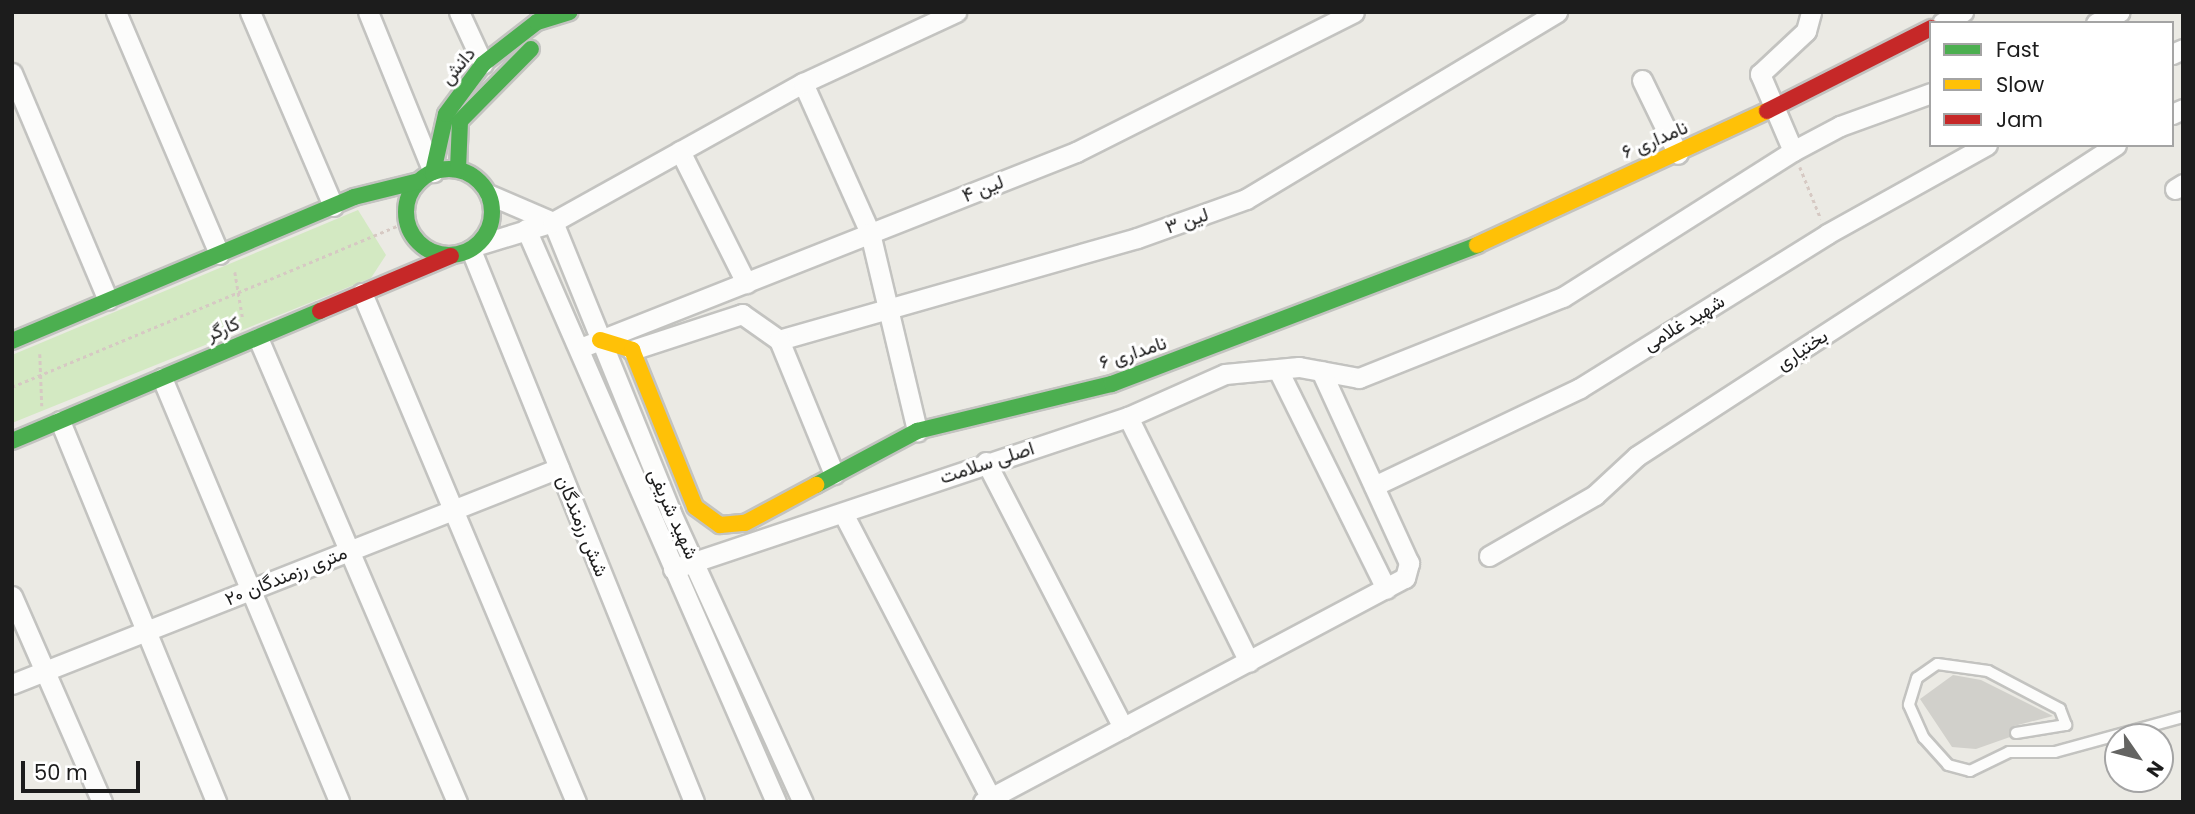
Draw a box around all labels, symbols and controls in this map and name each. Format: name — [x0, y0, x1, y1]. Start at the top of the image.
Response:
legend — [1929, 21, 2174, 147]
text: Fast — [1996, 35, 2039, 64]
street label: دانش — [436, 42, 480, 90]
text: Slow — [1996, 70, 2044, 99]
text: Jam — [1996, 105, 2043, 134]
street label: نامداری ۶ — [1619, 116, 1691, 164]
street label: لین ۴ — [959, 170, 1007, 208]
street label: لین ۳ — [1162, 203, 1212, 239]
street label: شهید غلامی — [1639, 290, 1729, 356]
street label: کارگر — [203, 312, 243, 346]
street label: بختیاری — [1772, 325, 1832, 375]
street label: نامداری ۶ — [1097, 331, 1169, 375]
street label: اصلی سلامت — [937, 437, 1037, 489]
street label: شهید شریفی — [643, 465, 703, 563]
street label: شش رزمندگان — [551, 472, 613, 580]
street label: ۲۰ متری رزمندگان — [222, 541, 350, 611]
north arrow — [2104, 723, 2174, 793]
scale bar — [24, 748, 144, 792]
text: N — [2140, 756, 2170, 783]
text: 50 m — [34, 758, 88, 787]

